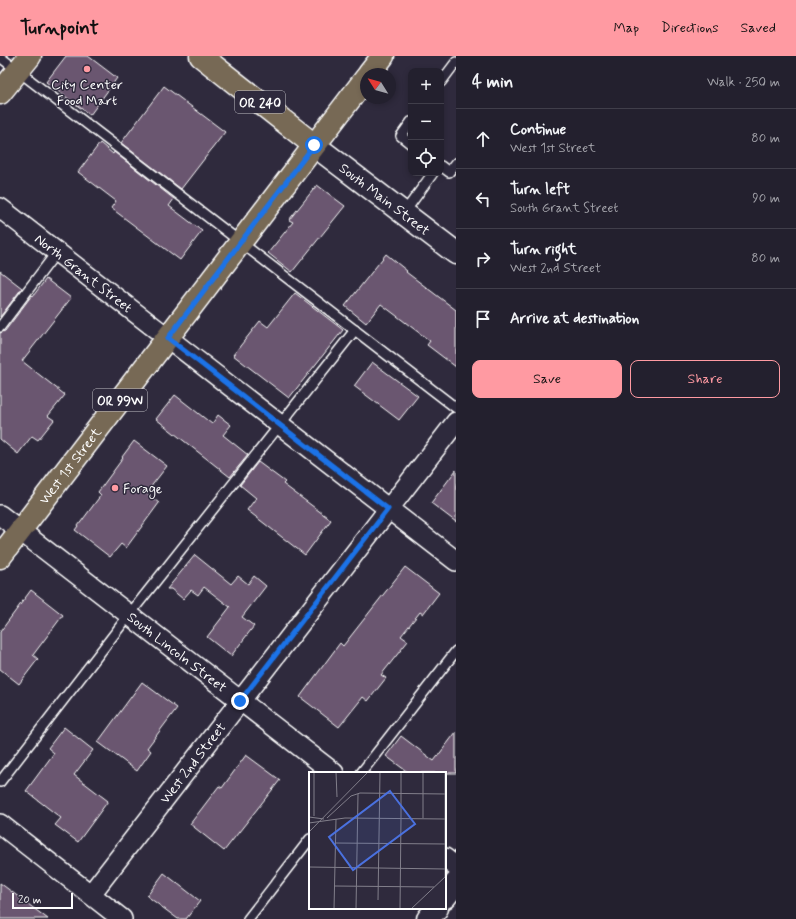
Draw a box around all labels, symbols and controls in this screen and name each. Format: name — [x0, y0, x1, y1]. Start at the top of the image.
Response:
text: Turnpoint — [20, 16, 99, 41]
text: Map — [613, 19, 639, 37]
text: Directions — [661, 19, 719, 37]
text: Saved — [741, 19, 776, 37]
marker: City Center Food Mart — [82, 64, 92, 74]
north arrow — [360, 68, 396, 104]
map controls — [408, 68, 444, 176]
button: + — [408, 68, 444, 104]
text: 4 min — [472, 71, 513, 93]
text: Walk · 250 m — [707, 74, 780, 91]
place label: City Center Food Mart — [51, 76, 123, 110]
road number: OR 240 — [235, 91, 285, 113]
button: − — [408, 104, 444, 140]
text: Continue — [510, 120, 566, 140]
icon: ahead — [472, 128, 494, 150]
text: 80 m — [751, 130, 780, 147]
route start — [305, 136, 323, 154]
button: locate — [408, 140, 444, 176]
text: West 1st Street — [510, 140, 596, 157]
street label: South Main Street — [335, 159, 434, 240]
text: Turn left — [510, 180, 570, 200]
icon: left — [472, 188, 494, 210]
text: 90 m — [752, 190, 780, 207]
text: South Grant Street — [510, 200, 618, 217]
street label: North Grant Street — [31, 230, 136, 317]
text: Turn right — [510, 240, 577, 260]
icon: right — [472, 248, 494, 270]
text: 80 m — [751, 250, 780, 267]
text: West 2nd Street — [510, 260, 601, 277]
icon: arrive — [472, 308, 494, 330]
text: Arrive at destination — [510, 309, 639, 329]
button: Save — [472, 360, 622, 398]
button: Share — [630, 360, 780, 398]
road number: OR 99W — [93, 389, 147, 411]
street label: West 1st Street — [35, 423, 106, 508]
place label: Forage — [123, 480, 163, 499]
marker: Forage — [110, 483, 120, 493]
street label: South Lincoln Street — [123, 609, 230, 697]
route end — [231, 692, 249, 710]
street label: West 2nd Street — [156, 719, 231, 808]
inset map — [309, 772, 446, 909]
scale bar — [12, 891, 73, 910]
text: 20 m — [18, 893, 41, 907]

